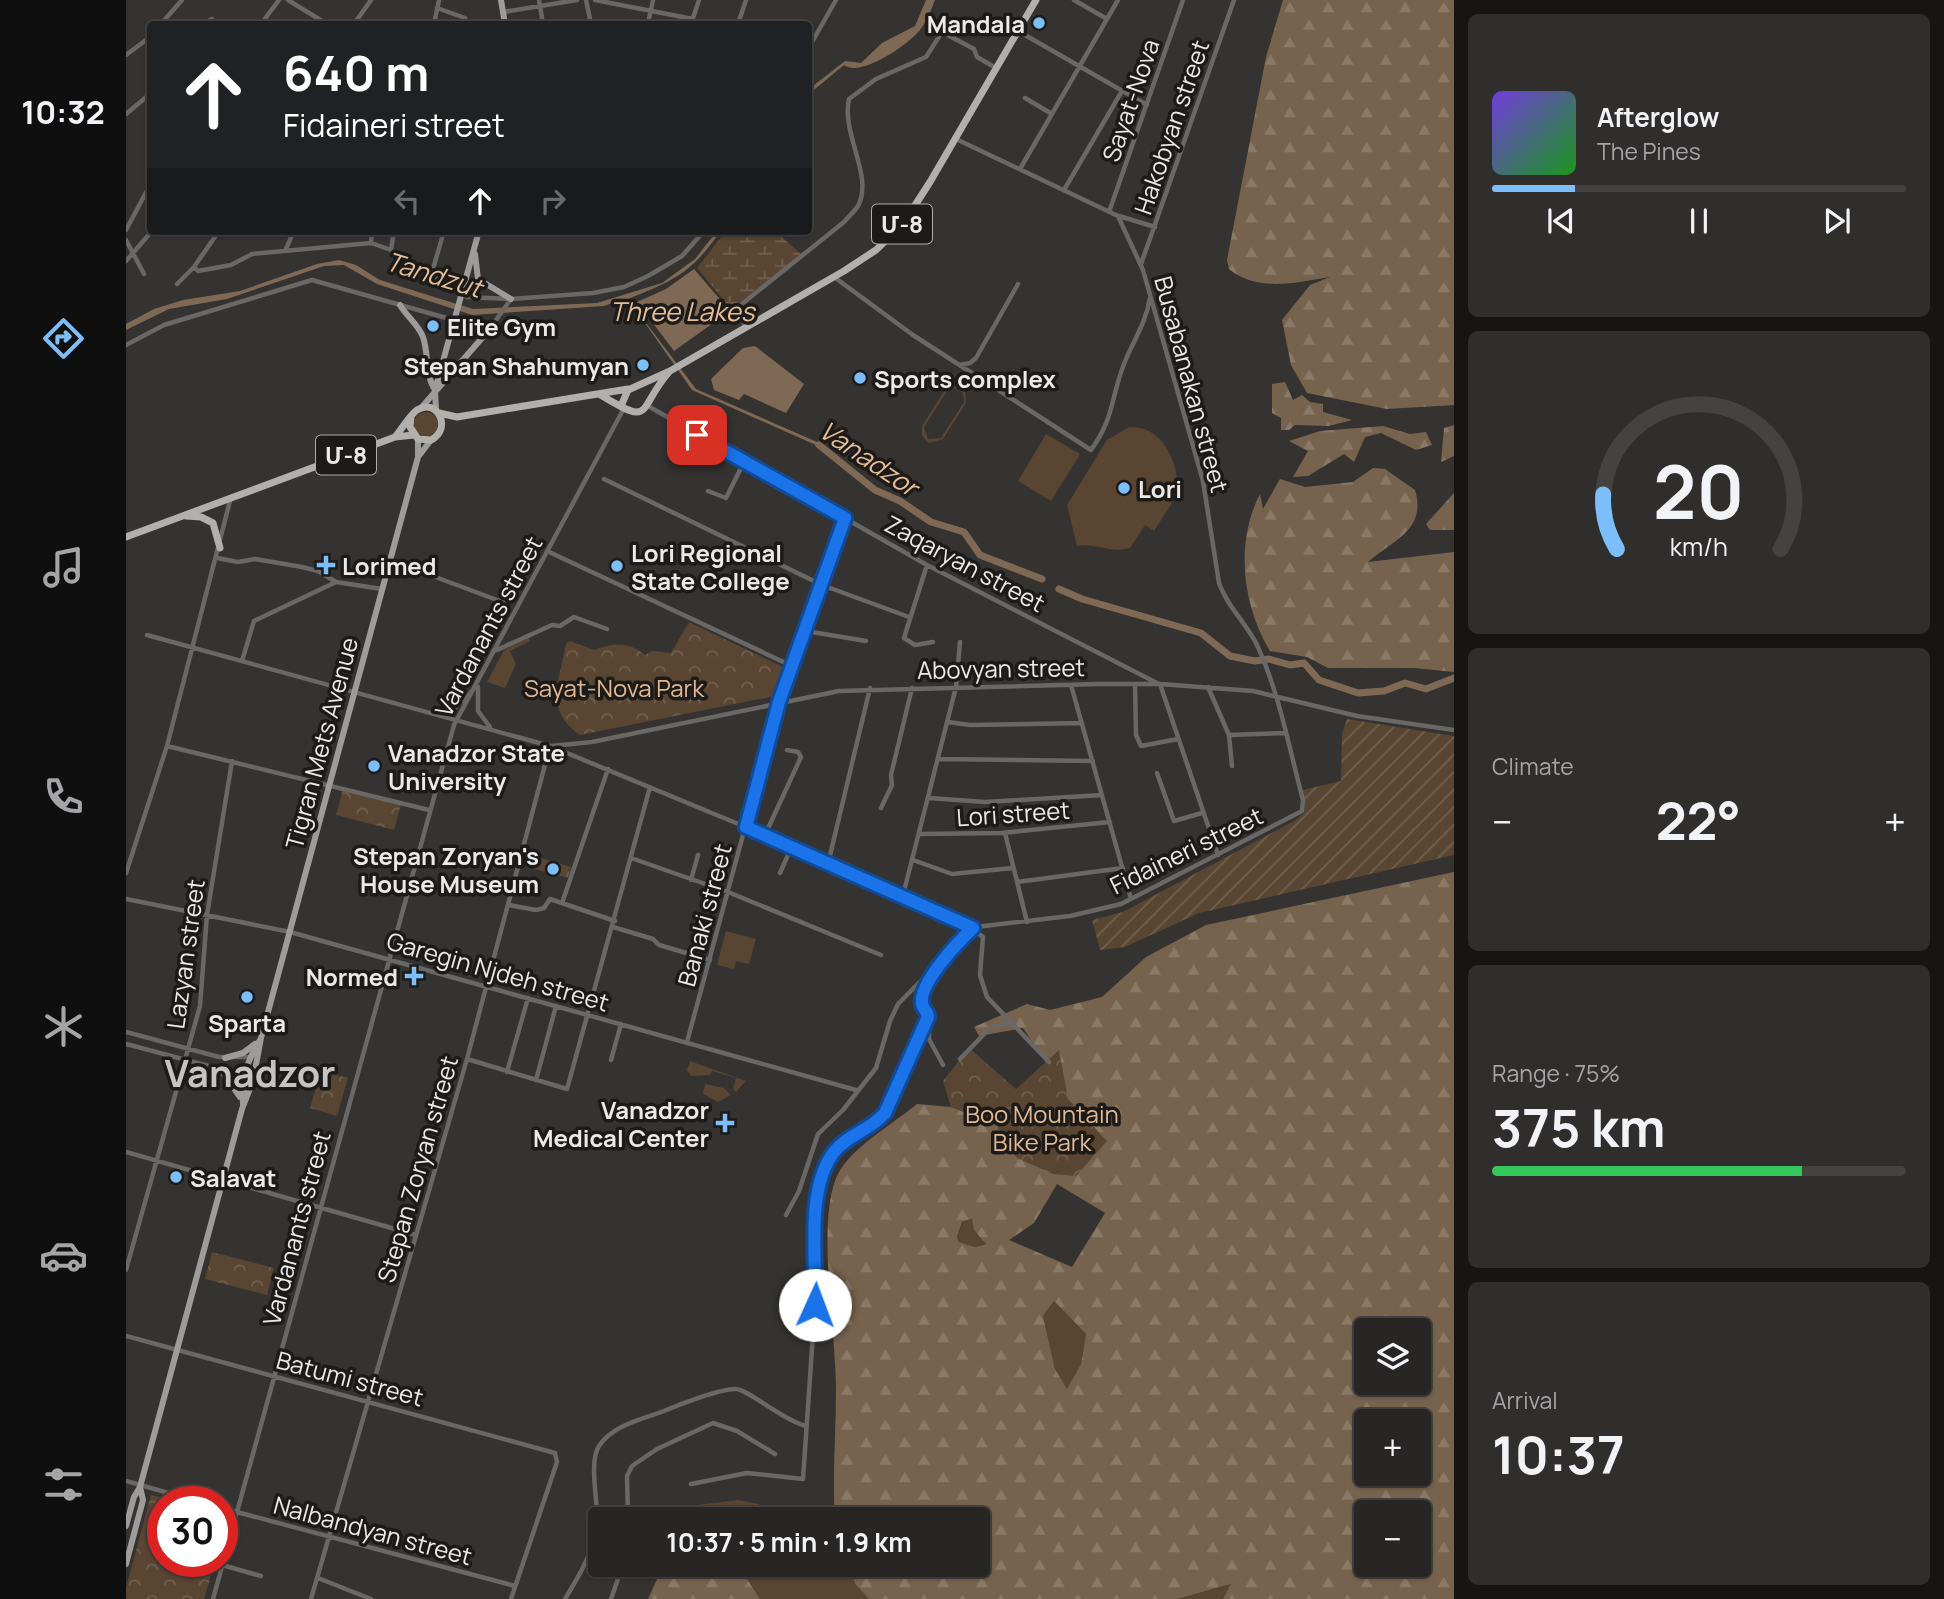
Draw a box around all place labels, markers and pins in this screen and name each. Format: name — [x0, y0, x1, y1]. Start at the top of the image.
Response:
place label: Mandala — [927, 7, 1025, 40]
marker: Mandala — [1031, 15, 1047, 31]
place label: Elite Gym — [447, 310, 556, 343]
marker: Elite Gym — [425, 318, 441, 334]
place label: Stepan Shahumyan — [403, 349, 629, 382]
marker: Stepan Shahumyan — [635, 357, 651, 373]
place label: Sports complex — [874, 362, 1057, 395]
marker: Sports complex — [852, 370, 868, 386]
pin — [667, 405, 727, 465]
place label: Lori — [1138, 472, 1182, 505]
marker: Lori — [1116, 480, 1132, 496]
place label: Lori Regional State College — [631, 536, 790, 597]
place label: Lorimed — [342, 549, 437, 582]
marker: Lorimed — [316, 555, 336, 575]
marker: Lori Regional State College — [609, 558, 625, 574]
place label: Vanadzor State University — [388, 736, 565, 797]
marker: Vanadzor State University — [366, 758, 382, 774]
place label: Stepan Zoryan's House Museum — [353, 839, 539, 900]
marker: Stepan Zoryan's House Museum — [545, 861, 561, 877]
place label: Normed — [306, 960, 398, 993]
marker: Normed — [404, 966, 424, 986]
marker: Sparta — [239, 989, 255, 1005]
place label: Sparta — [208, 1006, 286, 1039]
place label: Vanadzor Medical Center — [533, 1093, 709, 1154]
marker: Vanadzor Medical Center — [715, 1113, 735, 1133]
place label: Salavat — [190, 1161, 276, 1194]
marker: Salavat — [168, 1169, 184, 1185]

